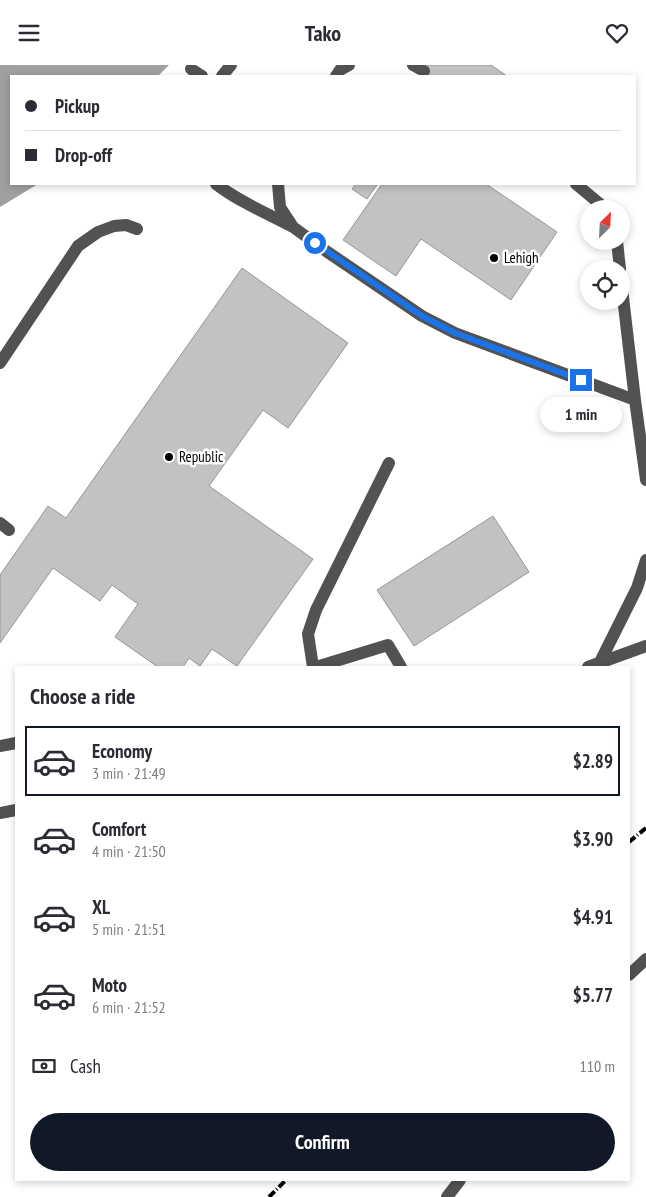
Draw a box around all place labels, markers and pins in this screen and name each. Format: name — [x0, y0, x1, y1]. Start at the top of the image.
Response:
place label: Lehigh — [504, 248, 539, 267]
marker: Lehigh — [488, 252, 500, 264]
place label: Republic — [179, 447, 224, 466]
marker: Republic — [163, 451, 175, 463]

